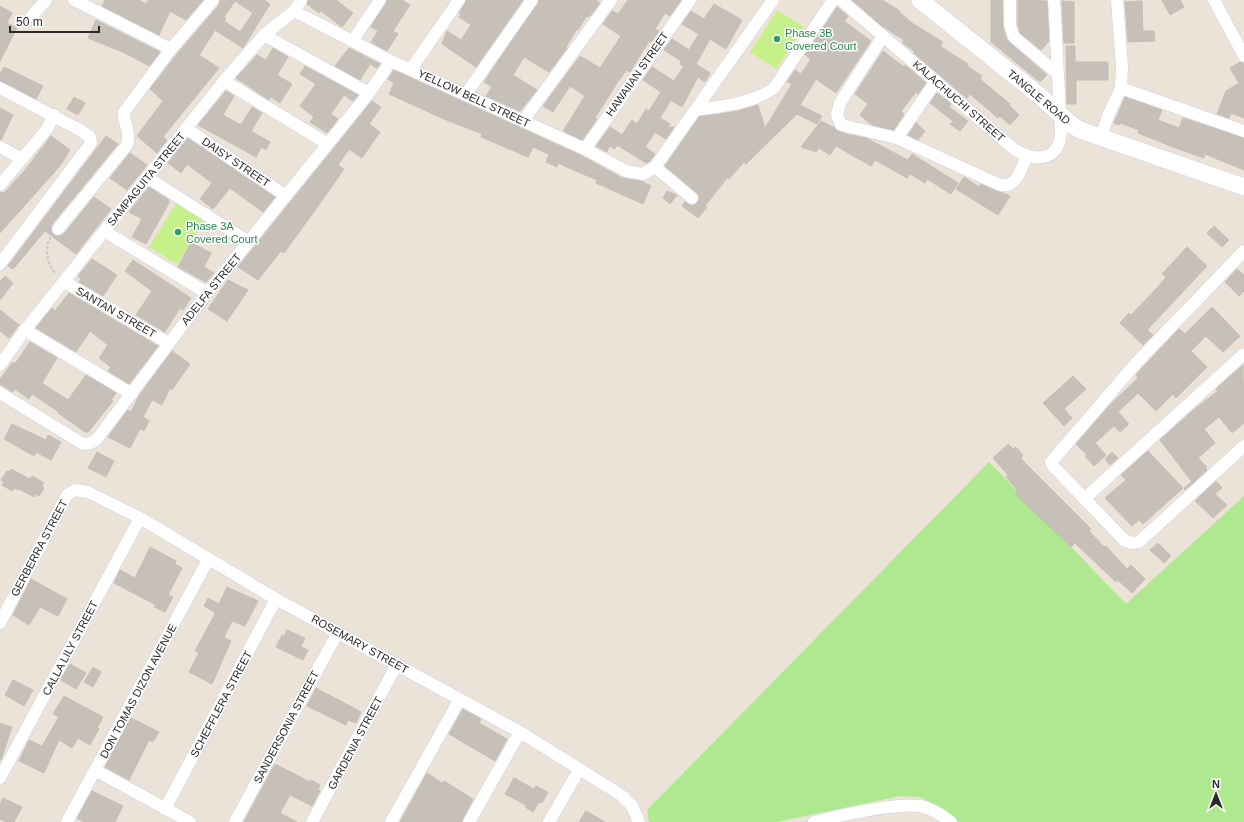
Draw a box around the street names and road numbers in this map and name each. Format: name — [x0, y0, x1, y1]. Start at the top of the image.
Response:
street label: HAWAIIAN STREET — [603, 29, 671, 118]
street label: KALACHUCHI STREET — [911, 58, 1007, 144]
street label: YELLOW BELL STREET — [416, 67, 532, 129]
street label: TANGLE ROAD — [1005, 67, 1073, 127]
street label: SAMPAGUITA STREET — [105, 130, 187, 228]
street label: DAISY STREET — [200, 135, 272, 189]
street label: ADELFA STREET — [179, 251, 244, 327]
street label: SANTAN STREET — [74, 284, 158, 340]
street label: GERBERRA STREET — [8, 497, 70, 598]
street label: CALLA LILY STREET — [40, 598, 100, 697]
street label: ROSEMARY STREET — [309, 612, 411, 676]
street label: DON TOMAS DIZON AVENUE — [97, 622, 179, 760]
street label: SCHEFFLERA STREET — [188, 649, 254, 759]
street label: SANDERSONIA STREET — [251, 668, 321, 785]
street label: GARDENIA STREET — [325, 694, 385, 791]

